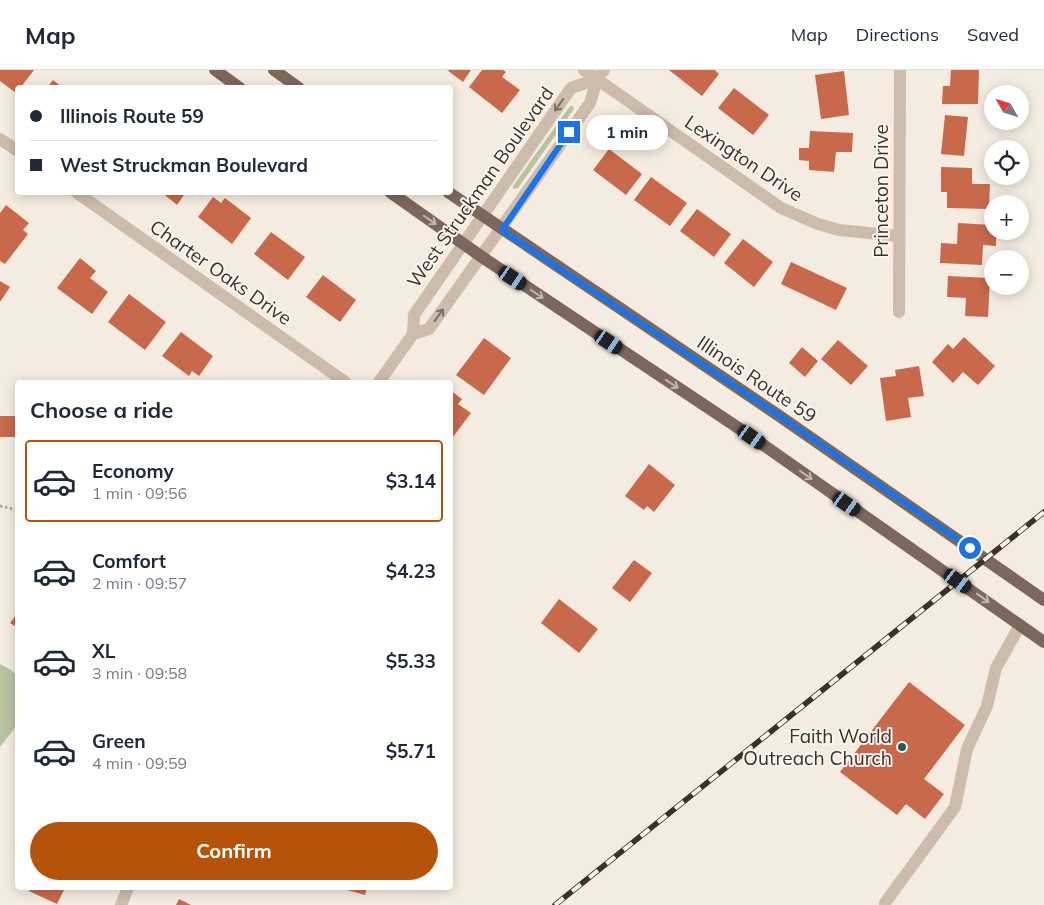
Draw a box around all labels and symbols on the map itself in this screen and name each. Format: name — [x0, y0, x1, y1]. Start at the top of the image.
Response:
street label: West Struckman Boulevard — [401, 82, 559, 292]
north arrow — [984, 85, 1029, 130]
one-way arrow — [554, 98, 564, 112]
street label: Lexington Drive — [680, 110, 808, 206]
callout: 1 min — [586, 114, 669, 150]
route end — [558, 121, 580, 143]
street label: Princeton Drive — [869, 124, 893, 258]
street label: Charter Oaks Drive — [145, 214, 297, 330]
one-way arrow — [423, 215, 437, 225]
car — [496, 263, 529, 293]
one-way arrow — [529, 289, 543, 299]
one-way arrow — [434, 308, 444, 322]
car — [592, 327, 625, 357]
street label: Illinois Route 59 — [693, 330, 821, 428]
one-way arrow — [665, 379, 679, 389]
car — [735, 422, 768, 452]
one-way arrow — [799, 470, 813, 480]
car — [830, 489, 863, 519]
route start — [959, 537, 981, 559]
car — [941, 566, 974, 596]
one-way arrow — [975, 593, 989, 603]
place label: Faith World Outreach Church — [743, 724, 892, 770]
marker: Faith World Outreach Church — [896, 741, 908, 753]

